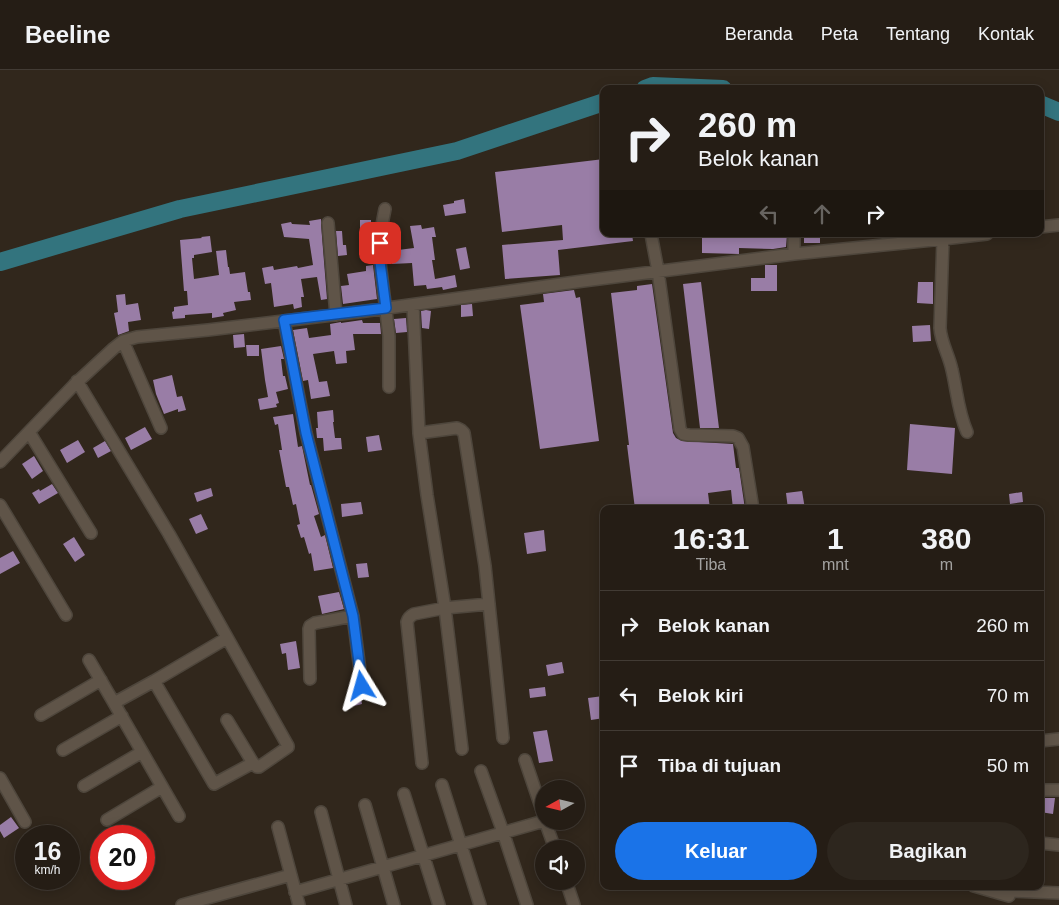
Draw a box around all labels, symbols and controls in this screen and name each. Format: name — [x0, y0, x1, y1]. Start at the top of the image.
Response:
text: Beeline — [25, 21, 110, 48]
text: Beranda — [725, 24, 793, 44]
text: Peta — [821, 24, 858, 44]
text: Tentang — [886, 24, 950, 44]
text: Kontak — [978, 24, 1034, 44]
icon: right — [615, 105, 680, 170]
text: 260 m — [698, 105, 797, 144]
text: Belok kanan — [698, 146, 819, 171]
icon: left — [755, 200, 783, 228]
icon: ahead — [808, 200, 836, 228]
icon: right — [861, 200, 889, 228]
pin — [359, 222, 401, 264]
icon: arrive — [366, 229, 394, 257]
text: 16:31 — [673, 522, 749, 555]
text: 1 — [827, 522, 844, 555]
text: 380 — [921, 522, 971, 555]
text: Tiba — [696, 556, 726, 573]
text: mnt — [822, 556, 849, 573]
text: m — [940, 556, 953, 573]
icon: right — [615, 612, 643, 640]
text: Belok kanan — [658, 615, 770, 636]
text: 260 m — [976, 615, 1029, 636]
position arrow — [335, 659, 387, 711]
icon: left — [615, 682, 643, 710]
text: Belok kiri — [658, 685, 744, 706]
text: 70 m — [987, 685, 1029, 706]
icon: arrive — [615, 752, 643, 780]
text: Tiba di tujuan — [658, 755, 781, 776]
text: 50 m — [987, 755, 1029, 776]
north arrow — [535, 780, 585, 830]
map controls — [535, 780, 585, 890]
button: Keluar — [615, 822, 817, 880]
button: Bagikan — [827, 822, 1029, 880]
speed limit sign: 20 — [90, 825, 155, 890]
text: 16 — [34, 837, 61, 865]
button: sound — [535, 840, 585, 890]
text: km/h — [34, 863, 61, 877]

